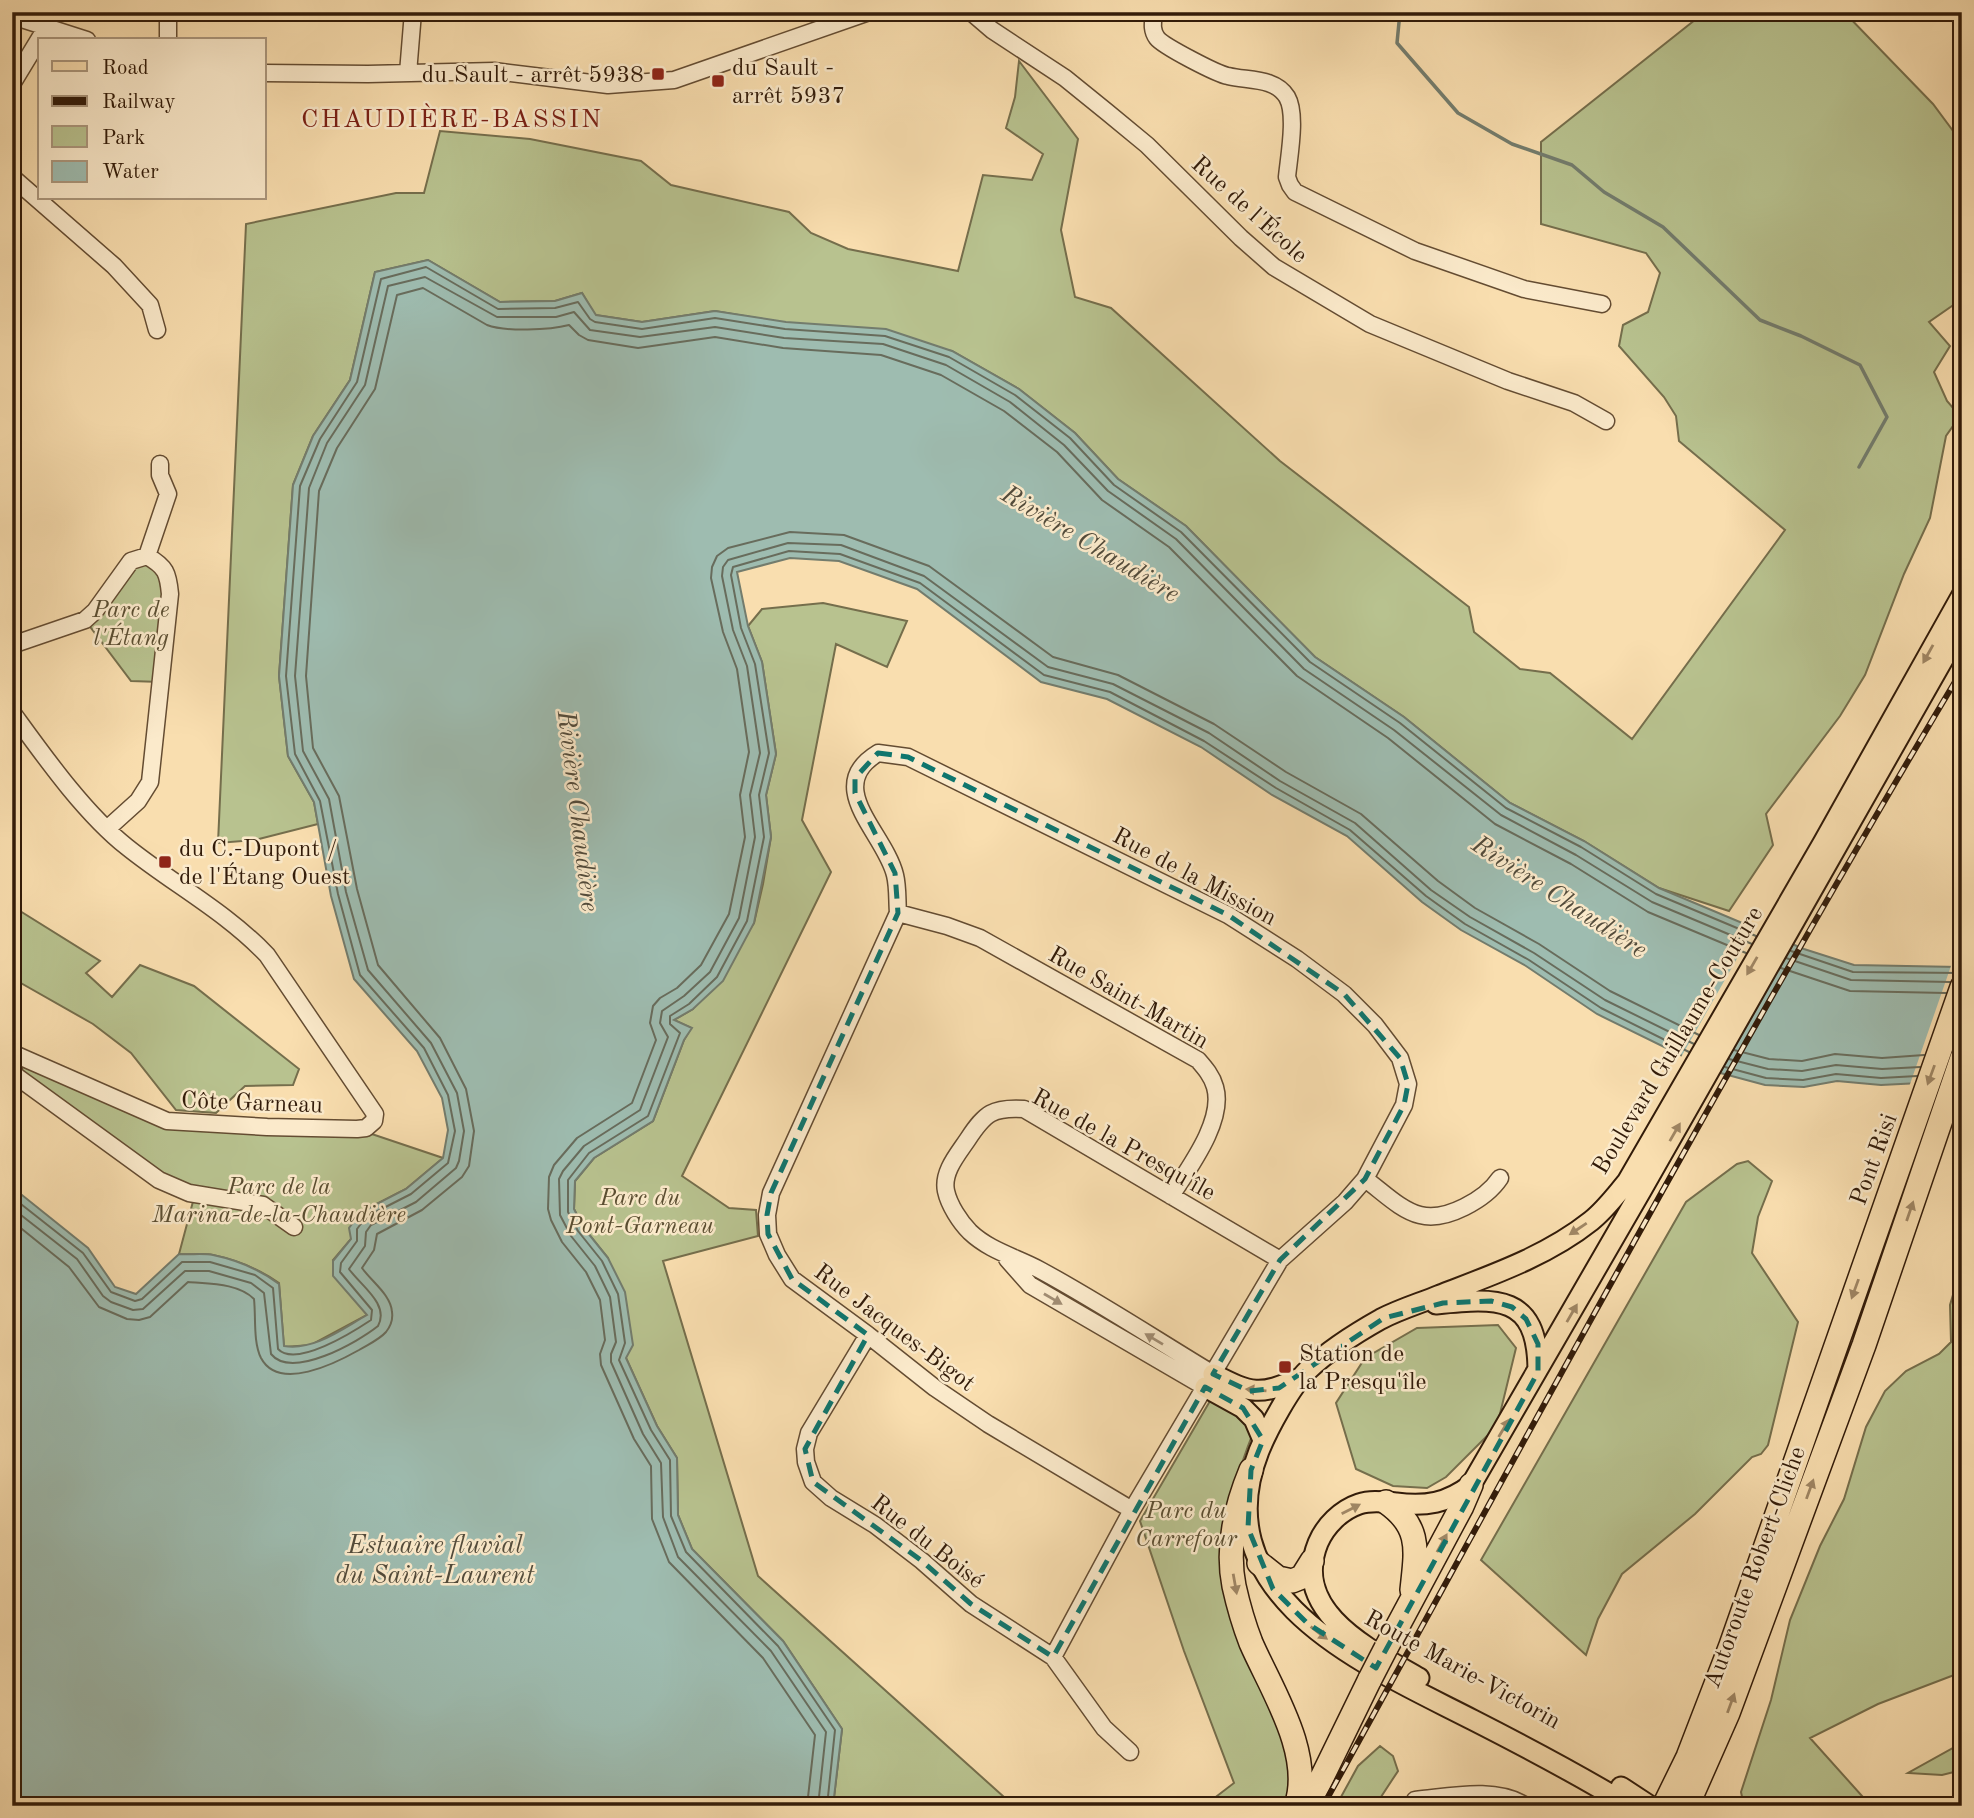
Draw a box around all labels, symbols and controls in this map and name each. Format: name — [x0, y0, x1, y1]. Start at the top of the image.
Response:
legend — [38, 38, 266, 200]
place label: du Sault - arrêt 5937 — [732, 57, 845, 109]
text: Road — [102, 58, 149, 79]
place label: du Sault - arrêt 5938 — [422, 64, 644, 88]
marker: du Sault - arrêt 5938 — [650, 66, 666, 82]
marker: du Sault - arrêt 5937 — [710, 73, 726, 89]
text: Railway — [102, 92, 176, 113]
district label: CHAUDIÈRE-BASSIN — [301, 103, 603, 133]
text: Park — [102, 128, 145, 149]
street label: Rue de l'École — [1186, 149, 1314, 269]
text: Water — [102, 162, 159, 183]
water label: Rivière Chaudière — [996, 481, 1184, 608]
park label: Parc de l'Étang — [91, 599, 170, 651]
one-way arrow — [1922, 645, 1934, 664]
water label: Rivière Chaudière — [552, 708, 602, 913]
street label: Rue de la Mission — [1108, 824, 1280, 931]
water label: Rivière Chaudière — [1466, 831, 1651, 964]
place label: du C.-Dupont / de l'Étang Ouest — [179, 838, 350, 890]
marker: du C.-Dupont / de l'Étang Ouest — [157, 854, 173, 870]
street label: Boulevard Guillaume-Couture — [1589, 903, 1768, 1179]
street label: Rue Saint-Martin — [1044, 943, 1212, 1054]
one-way arrow — [1746, 956, 1758, 976]
one-way arrow — [1925, 1064, 1936, 1085]
street label: Rue de la Presqu'île — [1027, 1085, 1219, 1206]
street label: Côte Garneau — [181, 1090, 323, 1118]
street label: Pont Risi — [1847, 1111, 1903, 1209]
one-way arrow — [1669, 1122, 1681, 1141]
park label: Parc de la Marina-de-la-Chaudière — [151, 1176, 406, 1228]
park label: Parc du Pont-Garneau — [565, 1187, 714, 1239]
one-way arrow — [1905, 1200, 1916, 1221]
one-way arrow — [1569, 1223, 1588, 1236]
street label: Rue Jacques-Bigot — [809, 1260, 979, 1397]
one-way arrow — [1849, 1279, 1860, 1300]
one-way arrow — [1044, 1293, 1063, 1305]
one-way arrow — [1566, 1303, 1578, 1322]
one-way arrow — [1145, 1332, 1164, 1345]
place label: Station de la Presqu'île — [1299, 1343, 1427, 1395]
marker: Station de la Presqu'île — [1277, 1359, 1293, 1375]
one-way arrow — [1245, 1384, 1267, 1395]
one-way arrow — [1498, 1419, 1511, 1438]
street label: Autoroute Robert-Cliche — [1701, 1444, 1811, 1692]
one-way arrow — [1805, 1479, 1816, 1500]
street label: Rue du Boisé — [866, 1491, 988, 1594]
park label: Parc du Carrefour — [1135, 1500, 1238, 1552]
one-way arrow — [1341, 1503, 1361, 1514]
water label: Estuaire fluvial du Saint-Laurent — [335, 1533, 535, 1589]
one-way arrow — [1436, 1533, 1448, 1553]
one-way arrow — [1230, 1573, 1241, 1595]
street label: Route Marie-Victorin — [1360, 1607, 1564, 1735]
one-way arrow — [1310, 1625, 1328, 1639]
one-way arrow — [1726, 1692, 1737, 1713]

